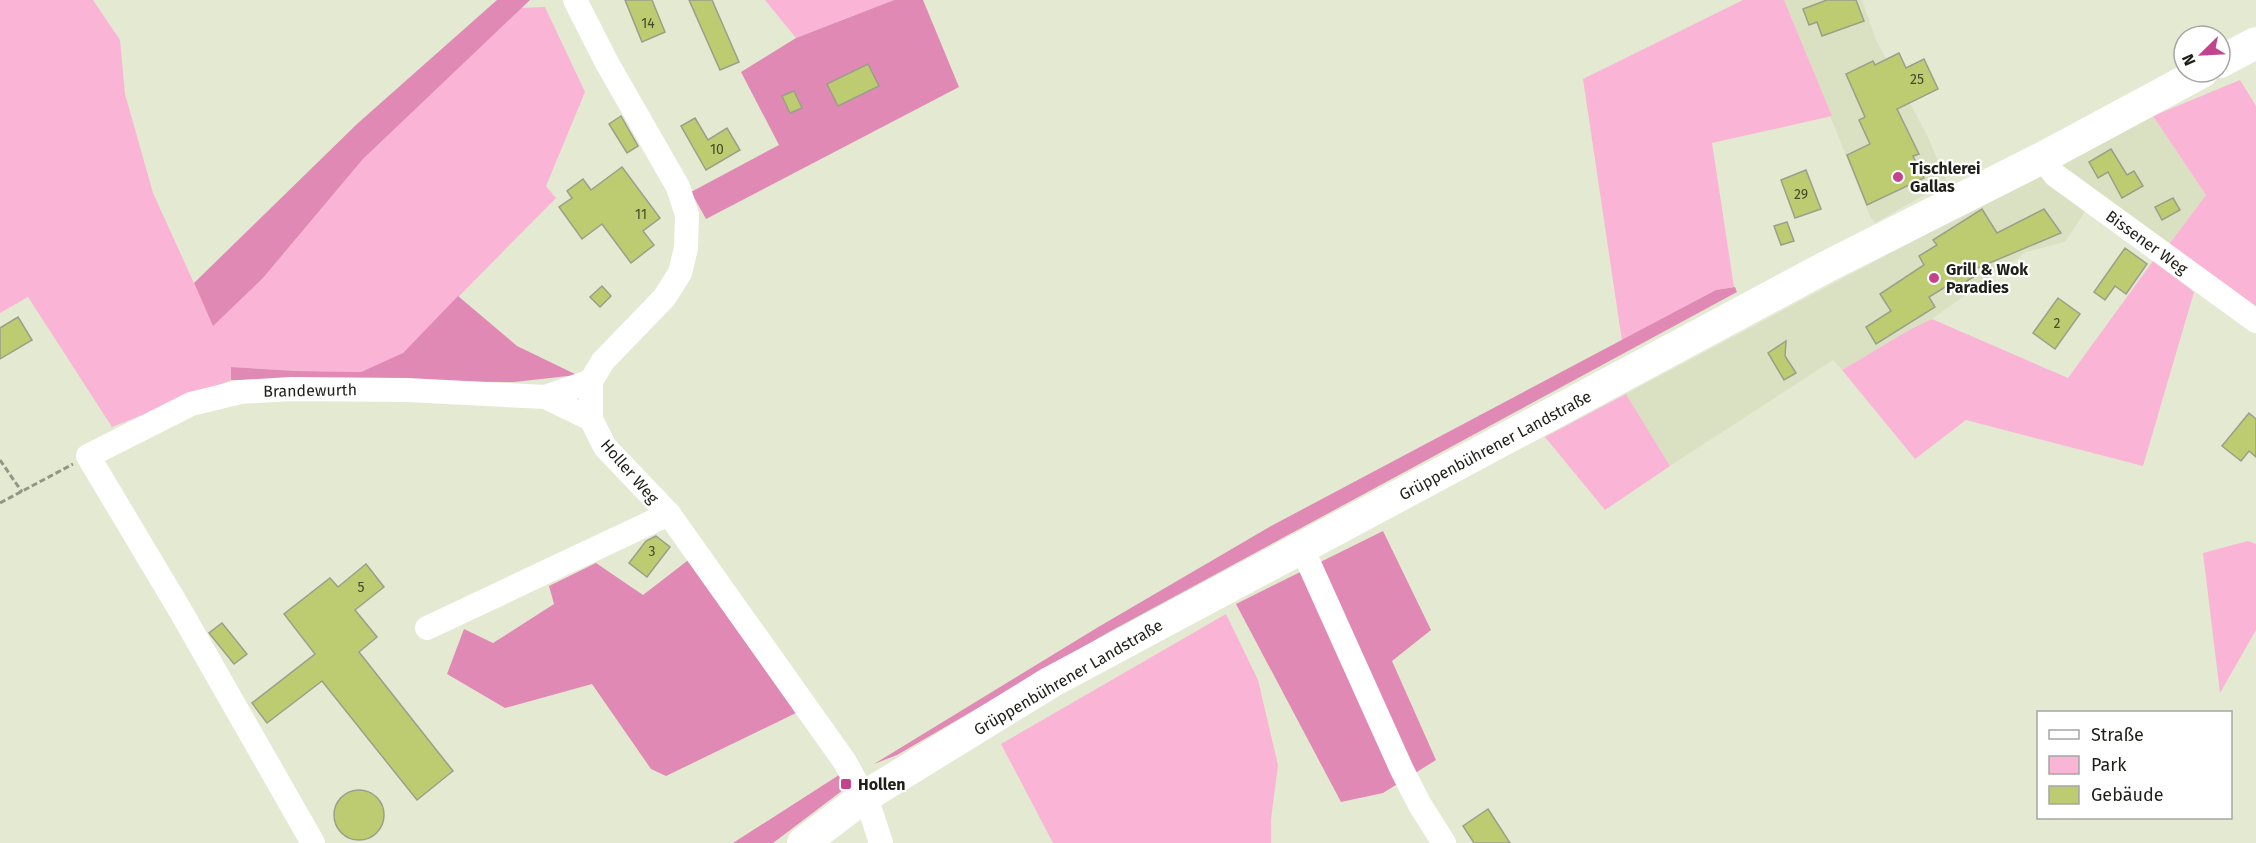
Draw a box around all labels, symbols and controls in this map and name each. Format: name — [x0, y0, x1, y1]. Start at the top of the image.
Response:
house number: 14 — [641, 15, 655, 32]
north arrow — [2172, 24, 2232, 84]
text: N — [2178, 51, 2200, 69]
house number: 25 — [1910, 71, 1924, 88]
house number: 10 — [710, 141, 724, 158]
place label: Tischlerei Gallas — [1910, 159, 1981, 196]
marker: Tischlerei Gallas — [1891, 170, 1905, 184]
house number: 29 — [1794, 186, 1808, 203]
house number: 11 — [635, 206, 647, 223]
street label: Bissener Weg — [2102, 206, 2192, 279]
place label: Grill & Wok Paradies — [1946, 260, 2028, 297]
marker: Grill & Wok Paradies — [1927, 271, 1941, 285]
house number: 2 — [2054, 315, 2061, 332]
street label: Brandewurth — [263, 380, 357, 401]
street label: Grüppenbührener Landstraße — [1396, 387, 1595, 504]
street label: Holler Weg — [597, 435, 663, 508]
house number: 3 — [649, 543, 656, 560]
house number: 5 — [357, 579, 365, 596]
street label: Grüppenbührener Landstraße — [970, 615, 1166, 739]
legend — [2037, 711, 2232, 819]
text: Straße — [2091, 724, 2144, 746]
text: Park — [2091, 754, 2127, 776]
place label: Hollen — [858, 775, 906, 794]
marker: Hollen — [839, 777, 853, 791]
text: Gebäude — [2091, 784, 2164, 806]

